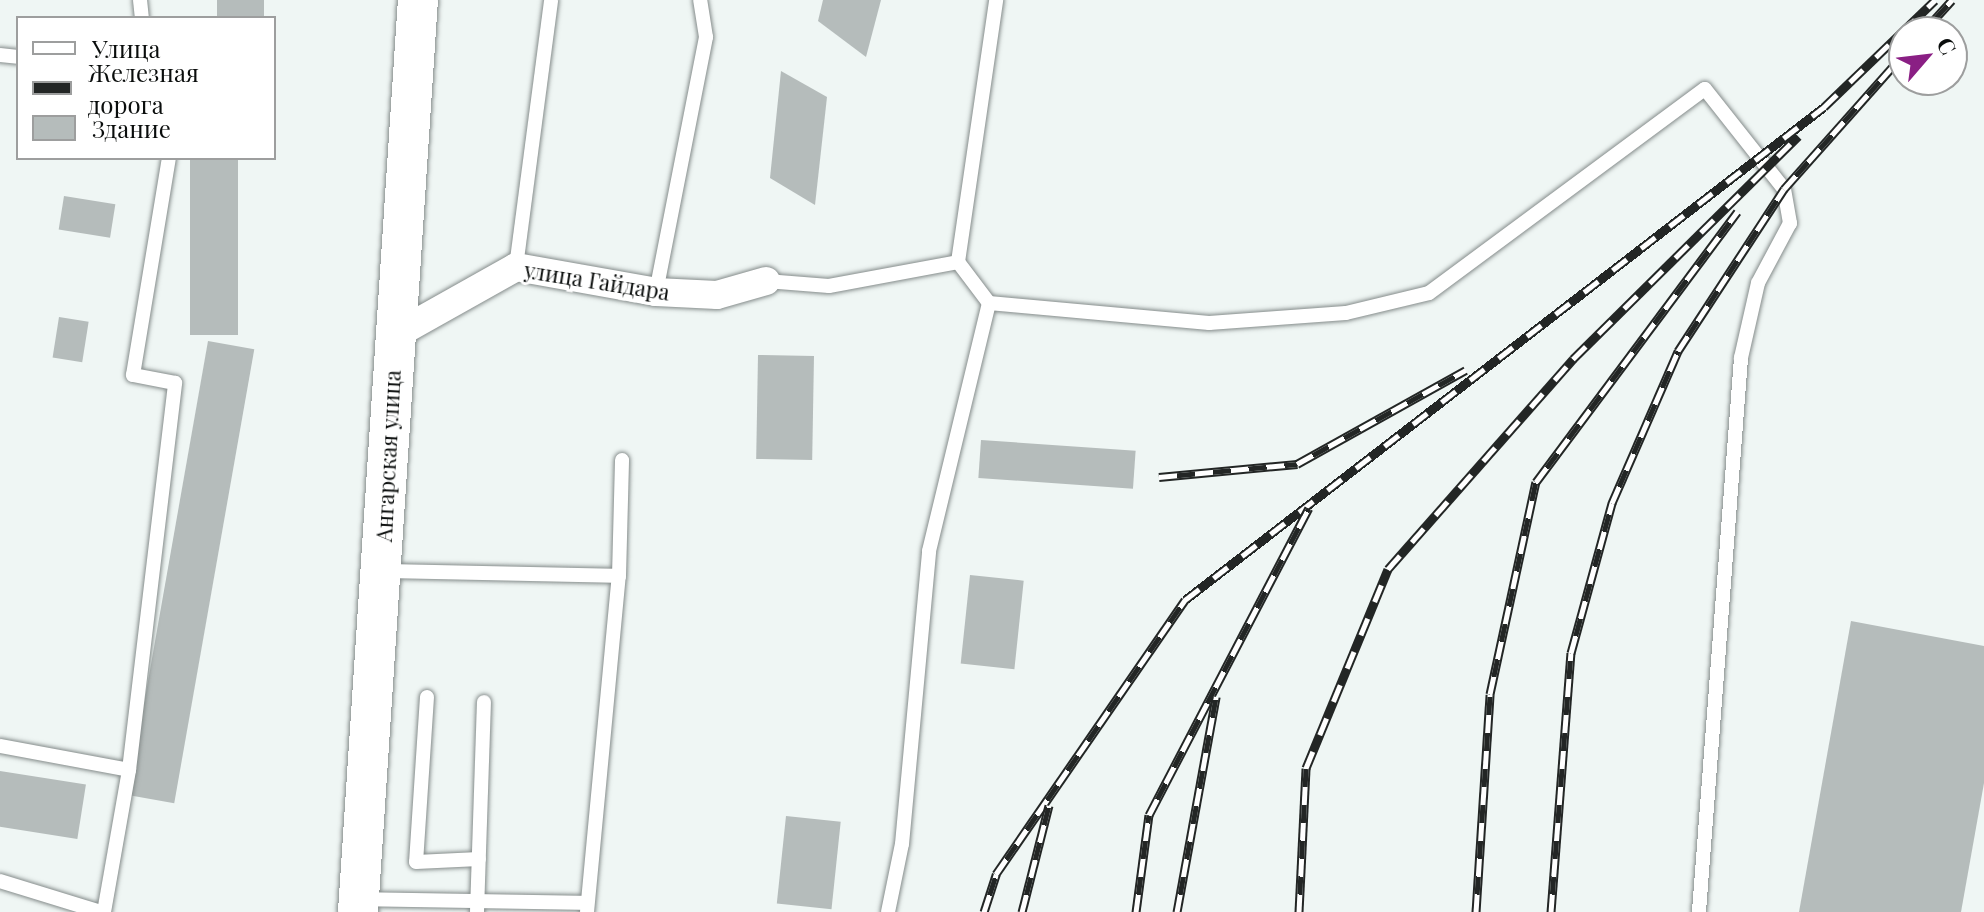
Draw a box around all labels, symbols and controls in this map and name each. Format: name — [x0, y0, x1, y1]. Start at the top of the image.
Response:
legend — [16, 16, 276, 160]
north arrow — [1888, 16, 1968, 96]
text: Улица — [92, 32, 161, 64]
text: С — [1931, 32, 1964, 60]
text: Железная дорога — [88, 56, 199, 120]
text: Здание — [92, 112, 171, 144]
street label: улица Гайдара — [522, 256, 672, 306]
street label: Ангарская улица — [370, 369, 406, 543]

